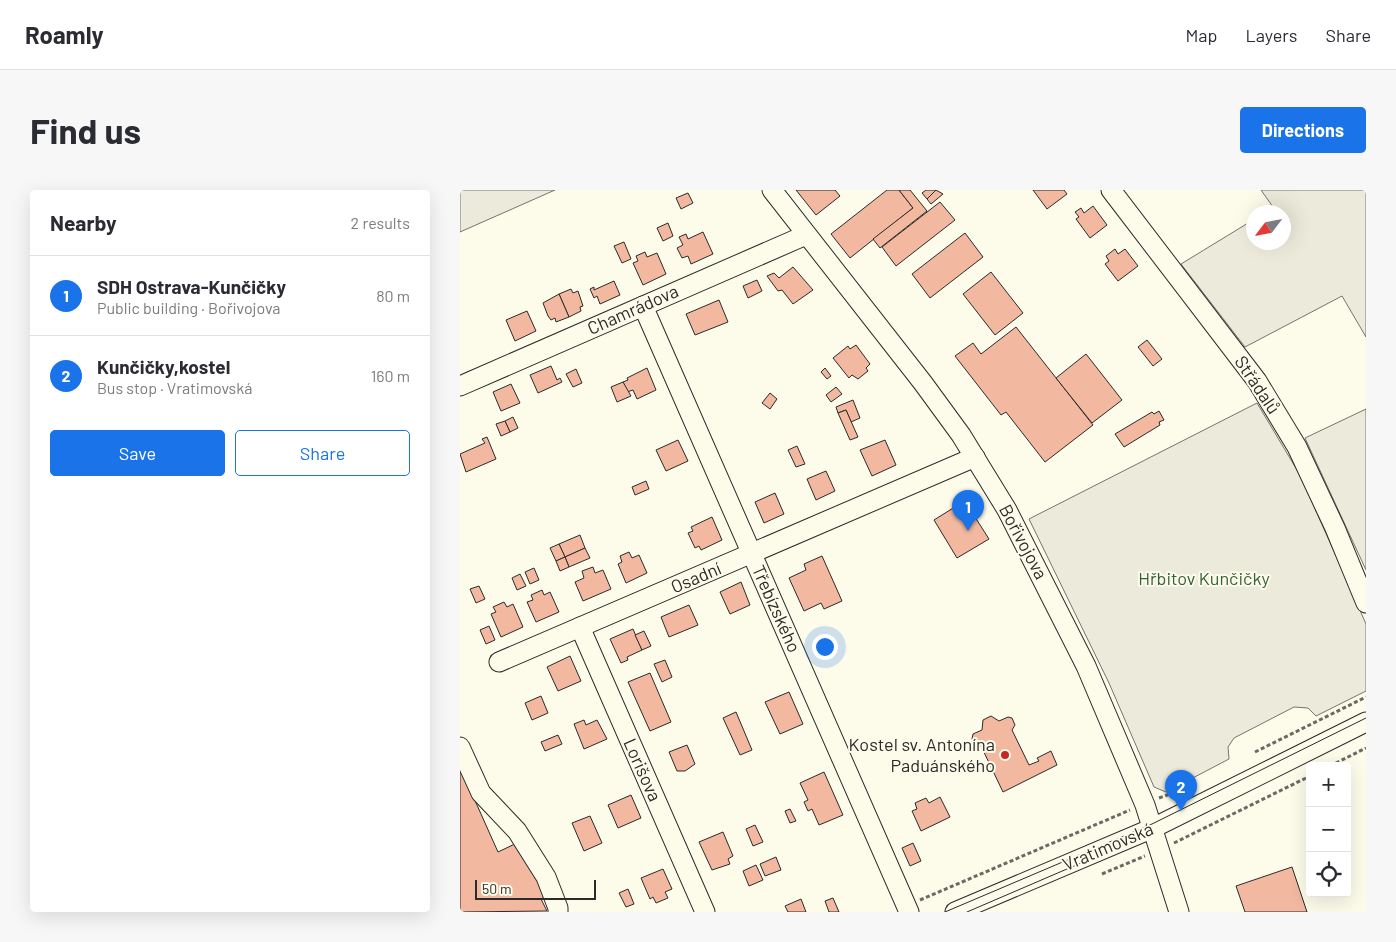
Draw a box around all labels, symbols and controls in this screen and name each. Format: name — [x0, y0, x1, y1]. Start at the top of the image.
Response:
text: Roamly — [25, 20, 104, 49]
text: Map — [1185, 24, 1217, 46]
text: Layers — [1245, 24, 1298, 46]
text: Share — [1326, 24, 1371, 46]
button: Directions — [1240, 107, 1366, 153]
text: Find us — [30, 109, 141, 151]
north arrow — [1246, 205, 1291, 250]
text: Nearby — [50, 210, 116, 235]
text: 2 results — [351, 213, 410, 232]
text: SDH Ostrava-Kunčičky — [97, 275, 286, 298]
street label: Chamrádova — [584, 279, 681, 339]
text: 1 — [63, 286, 69, 305]
text: 80 m — [376, 286, 410, 305]
text: Public building · Bořivojova — [97, 298, 281, 317]
street label: Střádalů — [1230, 351, 1285, 418]
text: Kunčičky,kostel — [97, 355, 230, 378]
text: 2 — [62, 366, 70, 385]
text: 160 m — [371, 366, 410, 385]
text: Bus stop · Vratimovská — [97, 378, 252, 397]
button: Save — [50, 430, 225, 476]
button: Share — [235, 430, 410, 476]
pin: 1 — [952, 490, 984, 531]
street label: Bořivojova — [995, 500, 1053, 583]
street label: Osadní — [667, 557, 724, 597]
street label: Třebízského — [748, 561, 806, 656]
park label: Hřbitov Kunčičky — [1138, 567, 1270, 589]
your location — [812, 634, 838, 660]
place label: Kostel sv. Antonína Paduánského — [849, 733, 995, 776]
street label: Lorišova — [619, 735, 667, 805]
marker: Kostel sv. Antonína Paduánského — [999, 749, 1011, 761]
map controls — [1306, 762, 1351, 897]
button: + — [1306, 762, 1351, 807]
pin: 2 — [1165, 770, 1197, 811]
button: − — [1306, 807, 1351, 852]
street label: Vratimovská — [1059, 817, 1156, 875]
button: locate — [1306, 852, 1351, 897]
scale bar — [475, 877, 596, 900]
text: 50 m — [482, 880, 511, 897]

